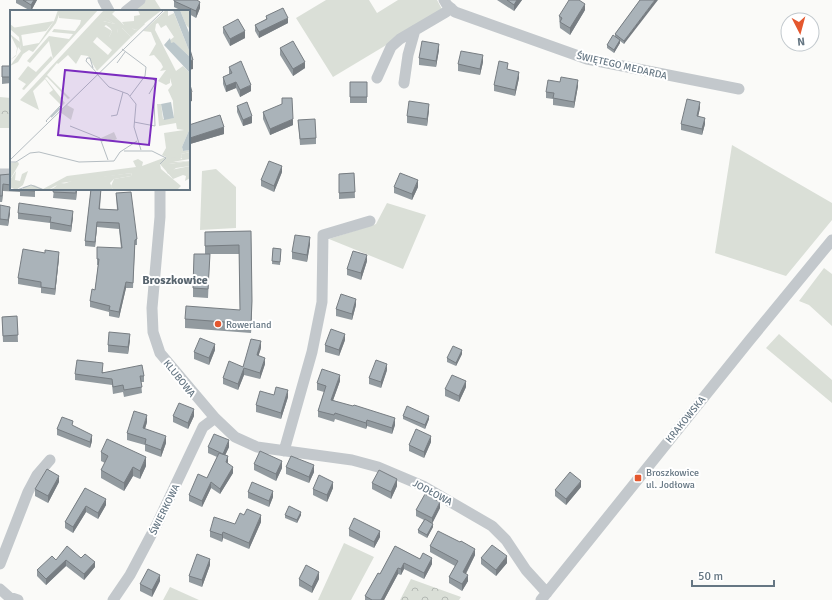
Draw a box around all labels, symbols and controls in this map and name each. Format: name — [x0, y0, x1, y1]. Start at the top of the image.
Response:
inset map — [10, 10, 190, 190]
north arrow — [780, 12, 820, 52]
text: N — [797, 35, 805, 48]
street label: ŚWIĘTEGO MEDARDA — [575, 49, 669, 82]
district label: Broszkowice — [142, 273, 208, 288]
marker: Rowerland — [213, 319, 223, 329]
place label: Rowerland — [226, 319, 272, 331]
street label: KLUBOWA — [161, 358, 198, 400]
street label: KRAKOWSKA — [663, 394, 708, 445]
place label: Broszkowice ul. Jodłowa — [646, 467, 699, 491]
marker: Broszkowice ul. Jodłowa — [633, 473, 643, 483]
street label: JODŁOWA — [411, 477, 454, 508]
street label: ŚWIERKOWA — [147, 482, 182, 537]
scale bar — [692, 562, 774, 588]
text: 50 m — [698, 569, 723, 584]

